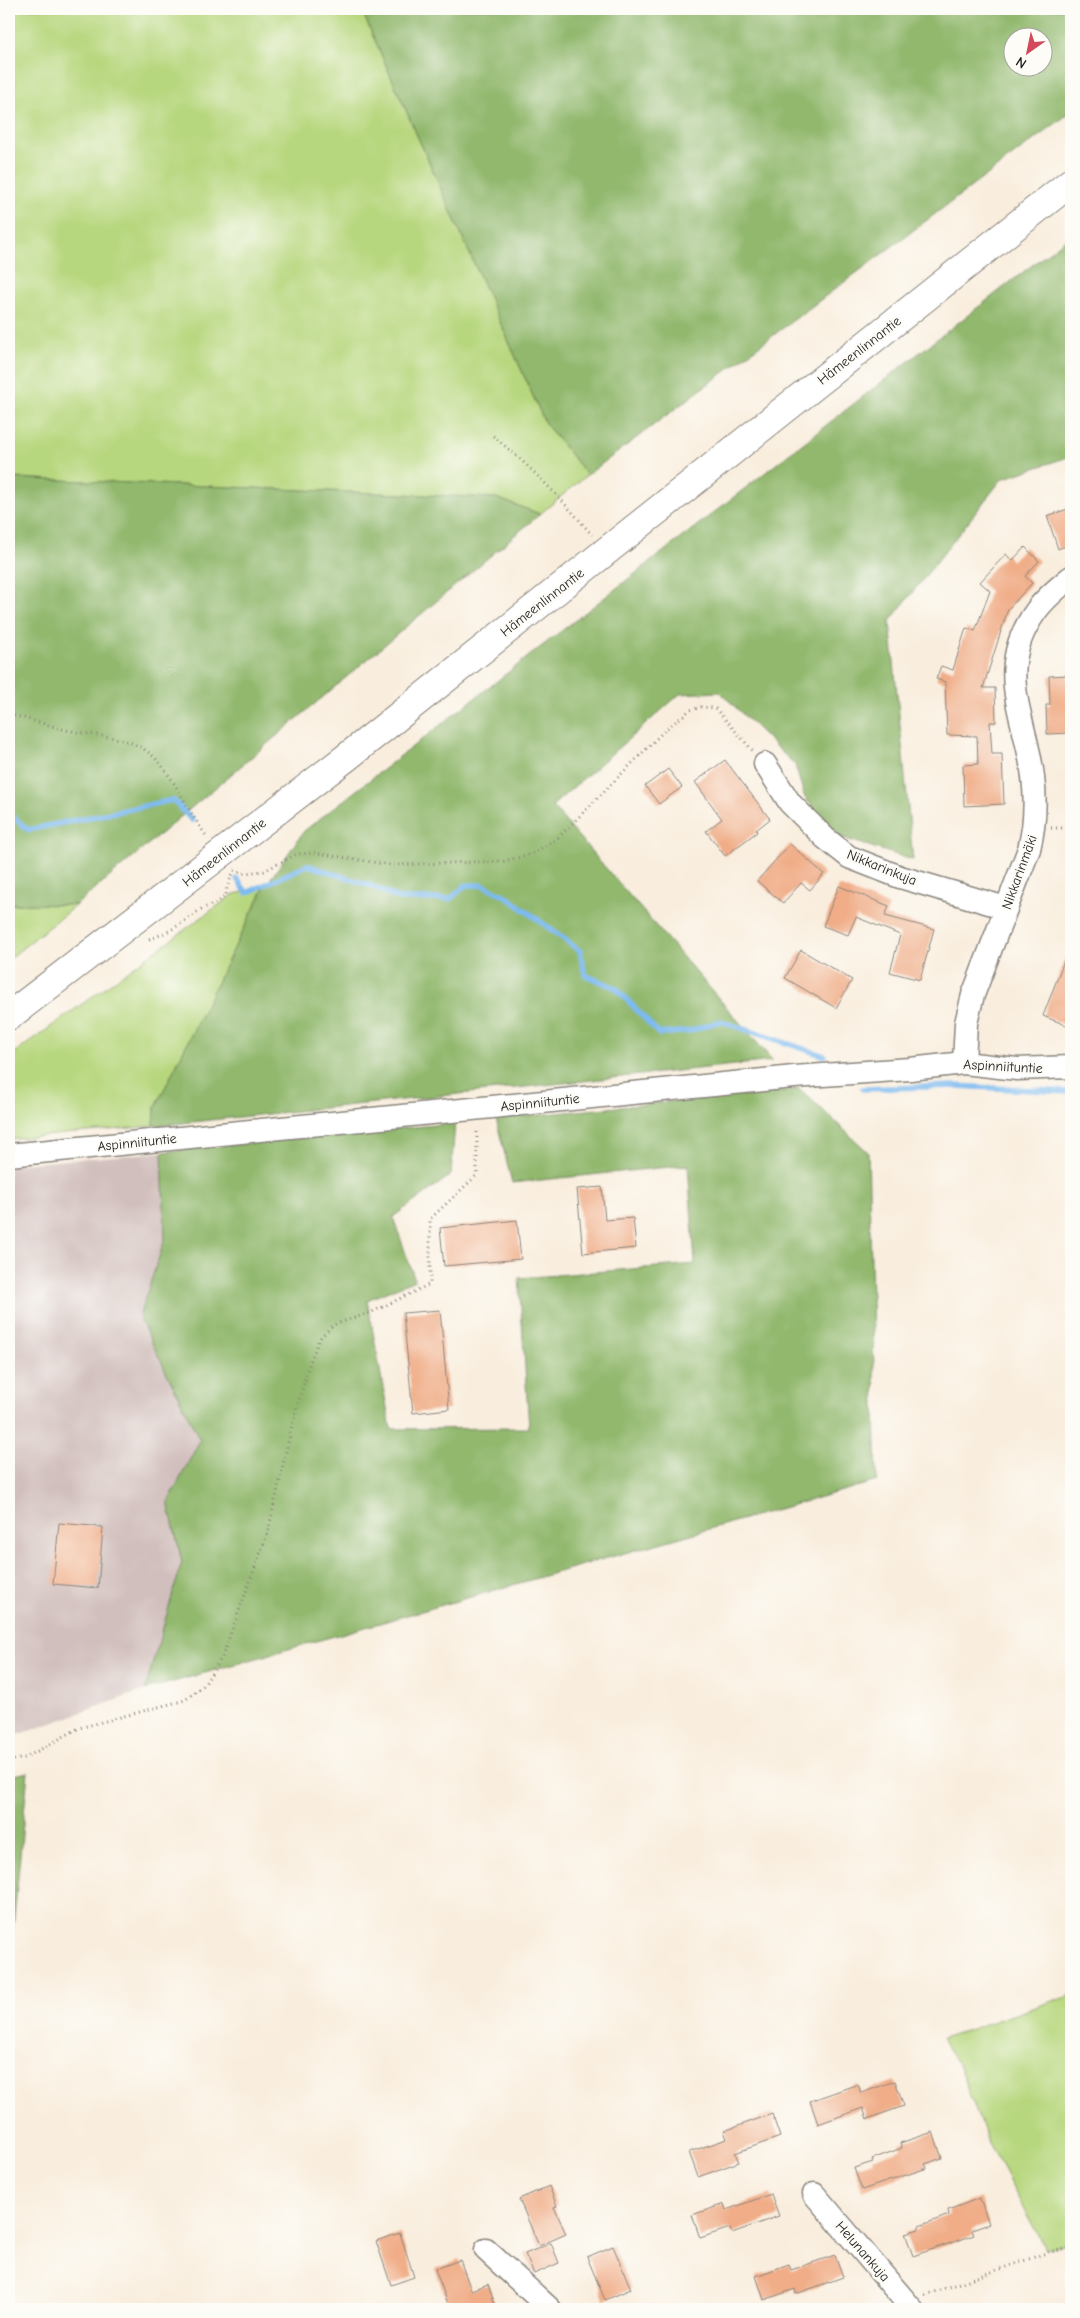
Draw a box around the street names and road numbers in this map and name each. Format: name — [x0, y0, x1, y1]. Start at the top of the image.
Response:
street label: Hämeenlinnantie — [814, 312, 905, 388]
street label: Hämeenlinnantie — [497, 564, 588, 640]
street label: Hämeenlinnantie — [179, 814, 270, 890]
street label: Nikkarinmäki — [998, 833, 1041, 912]
street label: Nikkarinkuja — [844, 846, 919, 889]
street label: Aspinniituntie — [963, 1056, 1043, 1077]
street label: Aspinniituntie — [500, 1090, 580, 1115]
street label: Aspinniituntie — [97, 1130, 177, 1155]
street label: Helunankuja — [832, 2218, 893, 2285]

